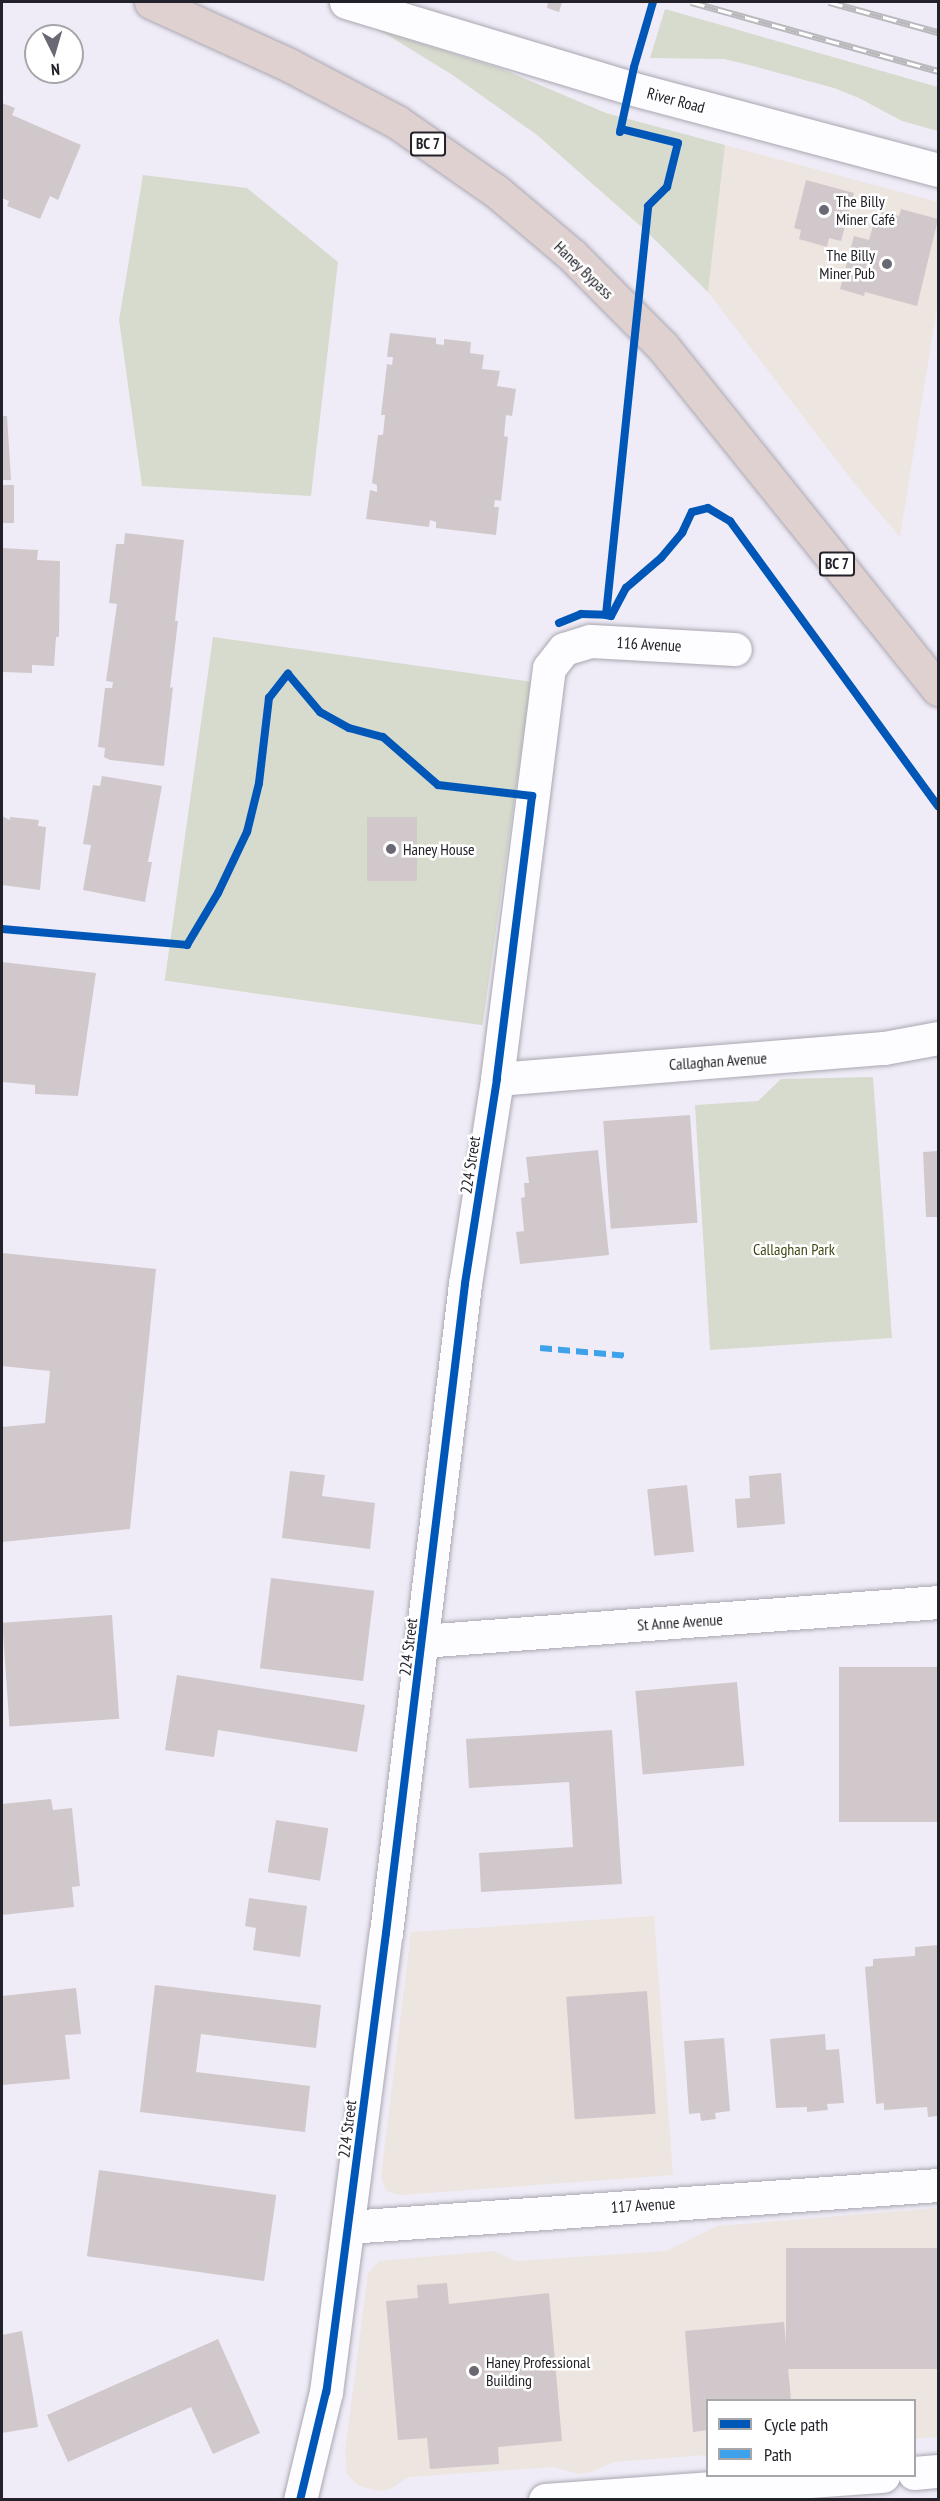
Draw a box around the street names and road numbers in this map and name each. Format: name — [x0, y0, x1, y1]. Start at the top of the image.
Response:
street label: River Road — [645, 83, 707, 117]
road number: BC 7 — [408, 132, 448, 156]
street label: Haney Bypass — [550, 237, 618, 303]
road number: BC 7 — [818, 552, 856, 576]
street label: 116 Avenue — [616, 633, 682, 655]
street label: Callaghan Avenue — [668, 1048, 768, 1074]
street label: 224 Street — [456, 1135, 484, 1195]
street label: St Anne Avenue — [636, 1609, 724, 1635]
street label: 224 Street — [395, 1617, 421, 1677]
street label: 224 Street — [334, 2099, 360, 2159]
street label: 117 Avenue — [610, 2193, 676, 2217]

